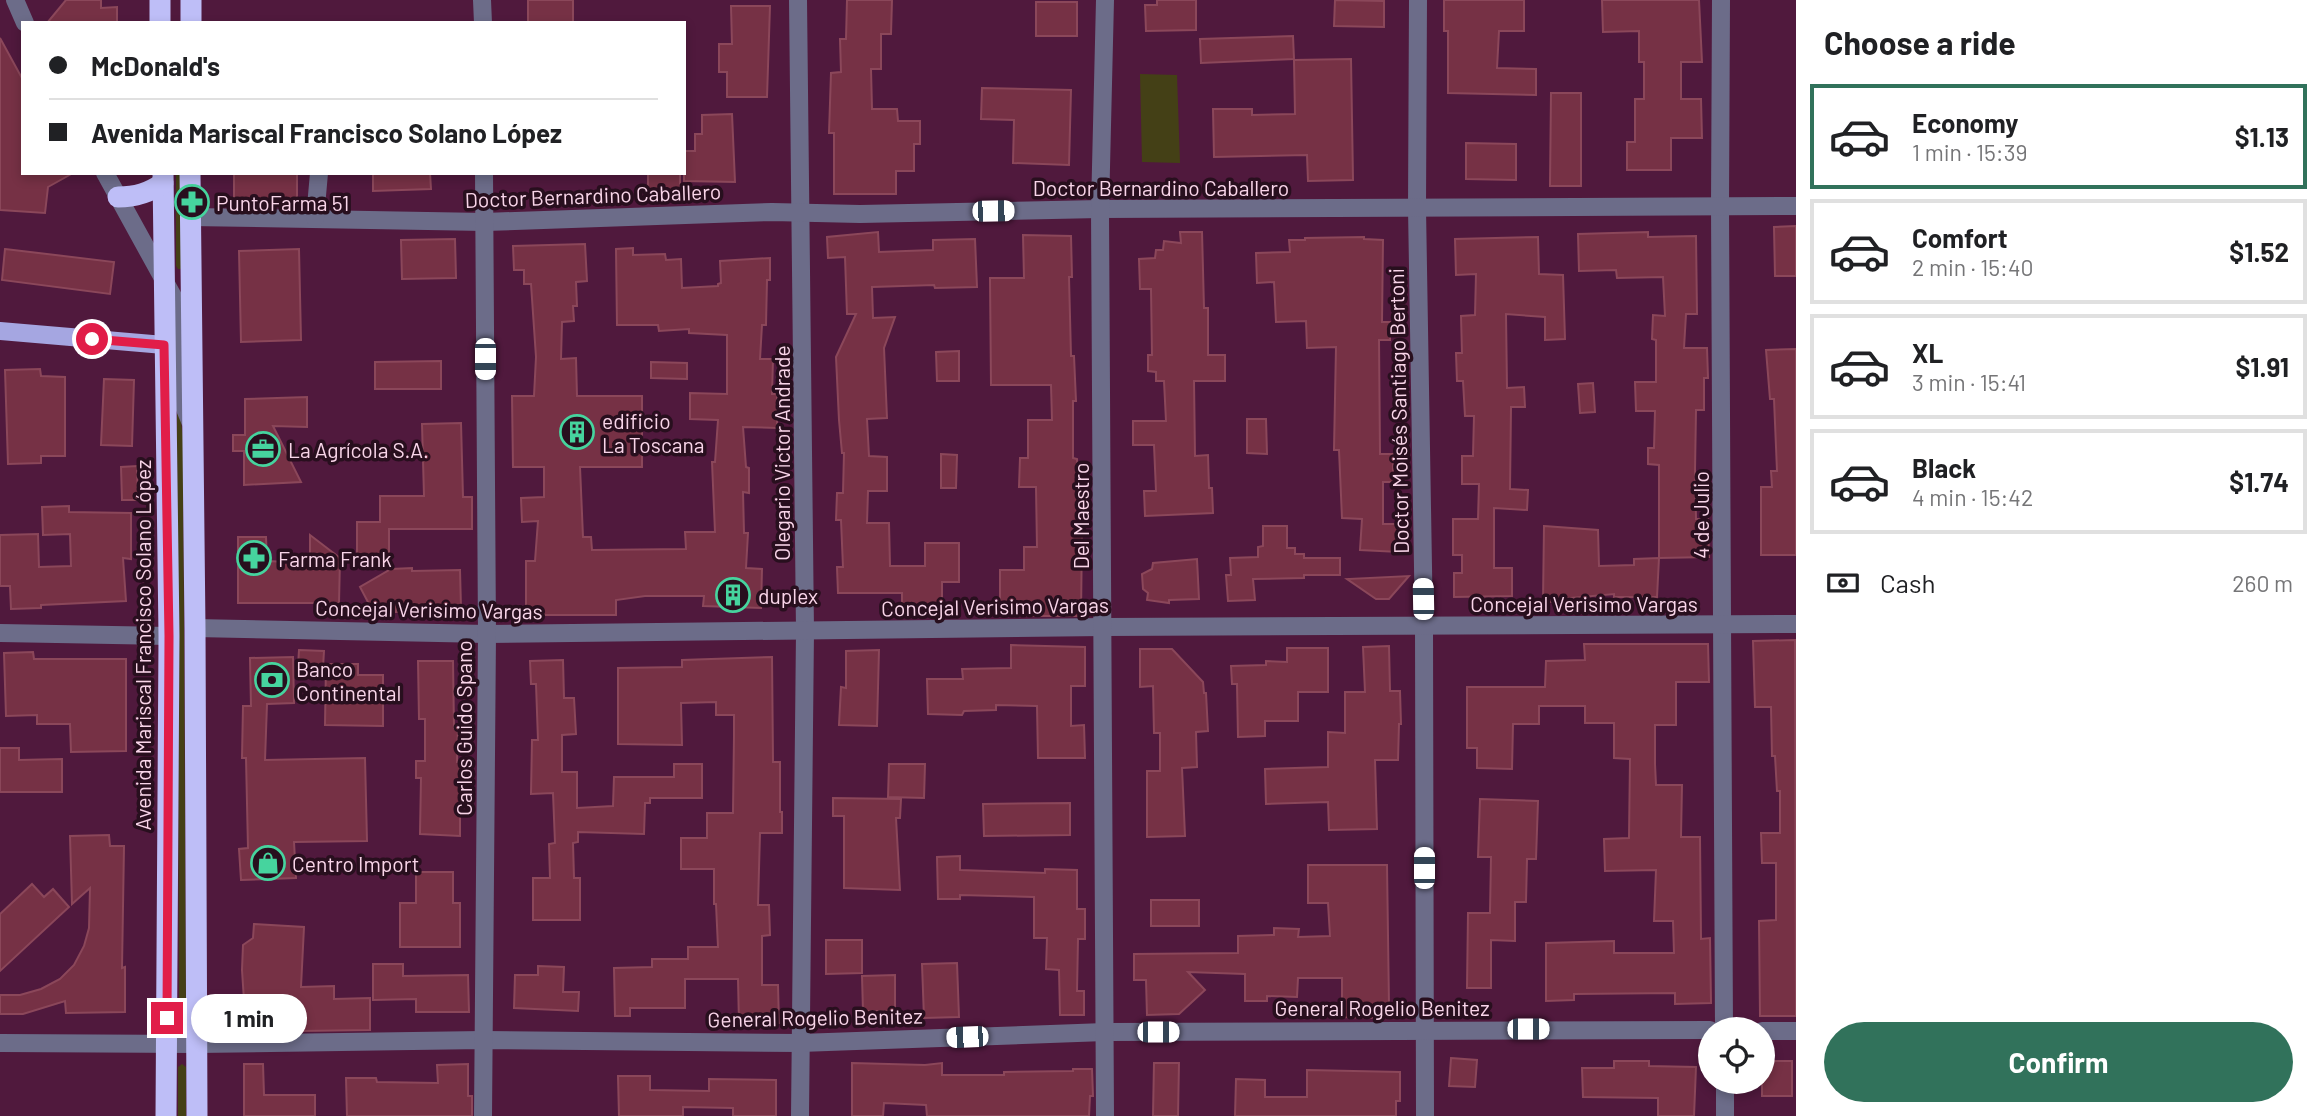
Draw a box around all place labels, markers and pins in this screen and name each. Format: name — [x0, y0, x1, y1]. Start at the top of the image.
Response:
pharmacy icon: PuntoFarma 51 — [173, 183, 211, 221]
place label: PuntoFarma 51 — [216, 190, 349, 215]
place label: edificio La Toscana — [602, 408, 705, 457]
building icon: edificio La Toscana — [558, 413, 596, 451]
office icon: La Agrícola S.A. — [244, 430, 282, 468]
place label: La Agrícola S.A. — [288, 437, 429, 462]
pharmacy icon: Farma Frank — [235, 539, 273, 577]
place label: Farma Frank — [278, 546, 392, 571]
building icon: duplex — [714, 576, 752, 614]
place label: duplex — [758, 583, 818, 608]
place label: Banco Continental — [296, 656, 401, 705]
bank icon: Banco Continental — [253, 661, 291, 699]
shop icon: Centro Import — [249, 844, 287, 882]
place label: Centro Import — [292, 851, 419, 876]

